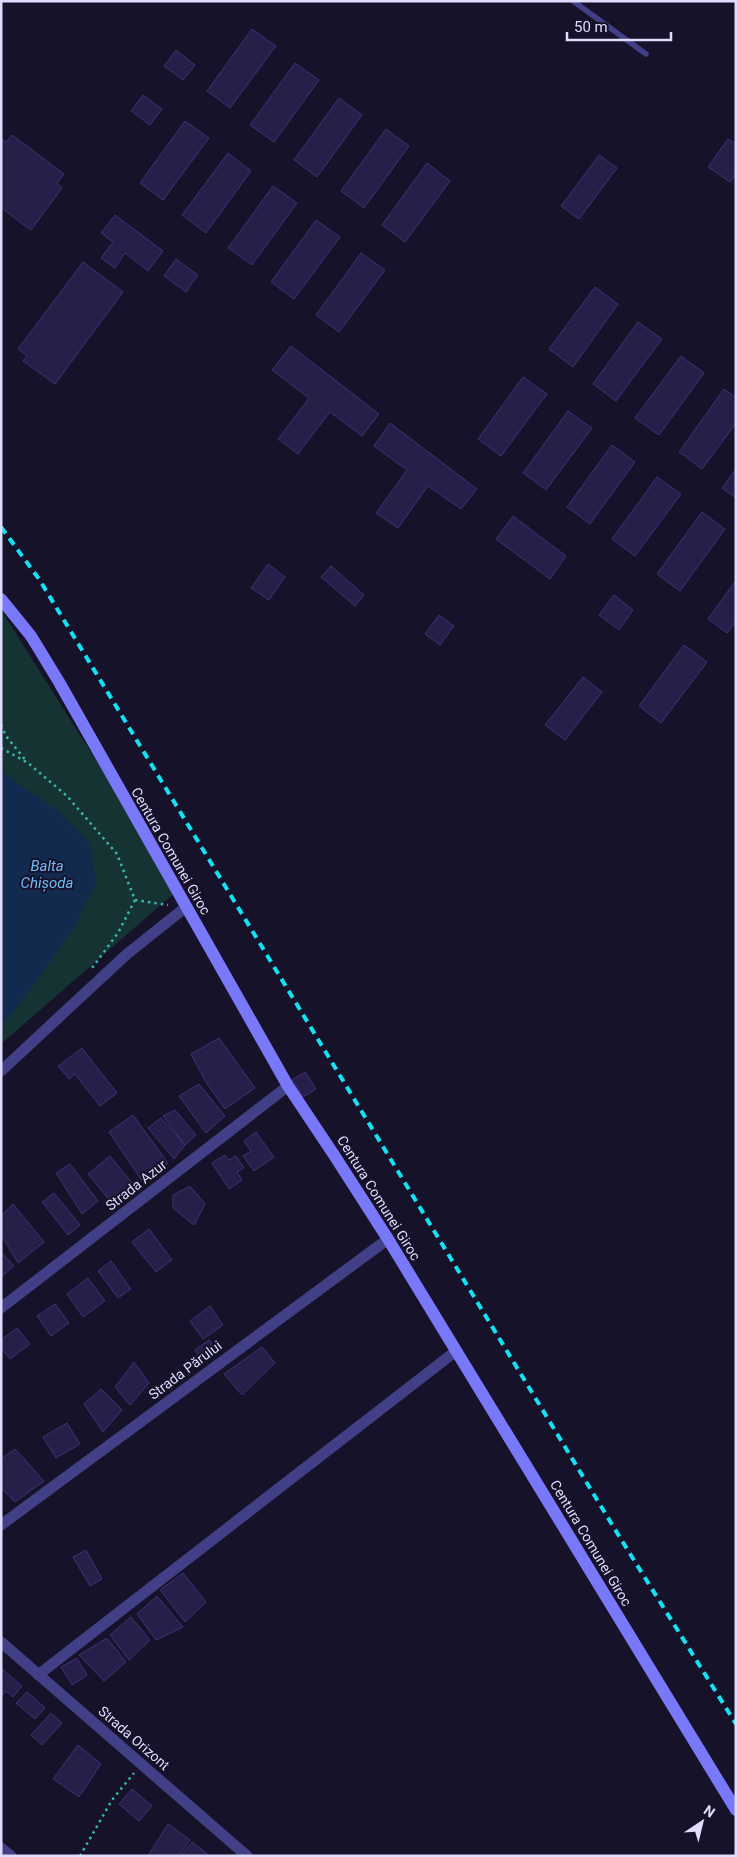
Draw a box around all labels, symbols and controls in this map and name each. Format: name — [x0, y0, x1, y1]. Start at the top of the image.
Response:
scale bar — [567, 10, 671, 42]
text: 50 m — [574, 18, 608, 36]
street label: Centura Comunei Giroc — [128, 785, 214, 917]
water label: Balta Chișoda — [21, 857, 74, 892]
street label: Centura Comunei Giroc — [334, 1133, 424, 1263]
street label: Strada Azur — [102, 1156, 170, 1214]
street label: Strada Părului — [145, 1337, 225, 1403]
street label: Centura Comunei Giroc — [547, 1477, 635, 1609]
street label: Strada Orizont — [95, 1703, 173, 1773]
north arrow — [677, 1797, 727, 1847]
text: N — [701, 1802, 718, 1821]

